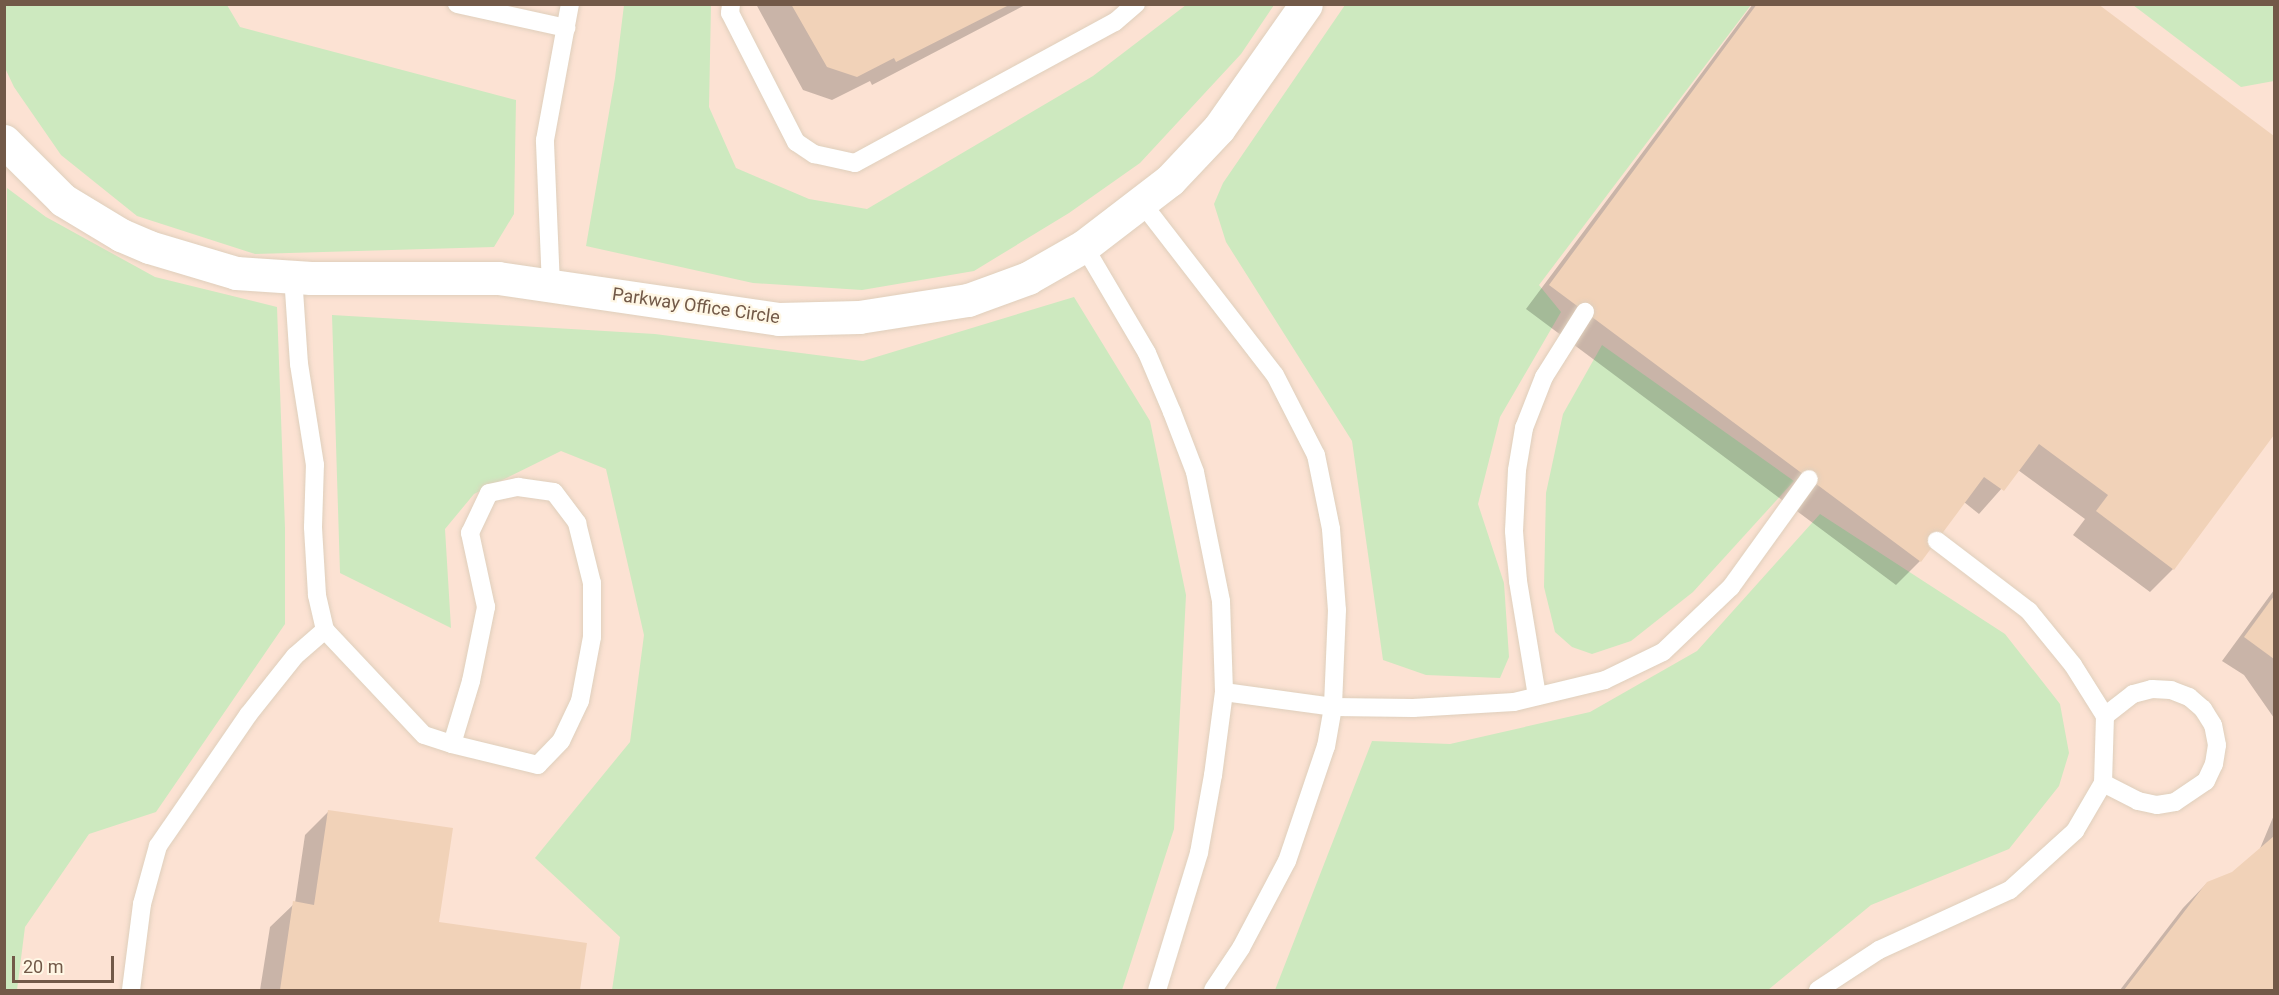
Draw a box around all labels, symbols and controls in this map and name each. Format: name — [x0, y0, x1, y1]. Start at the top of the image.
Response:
street label: Parkway Office Circle — [611, 284, 781, 328]
scale bar — [15, 944, 117, 982]
text: 20 m — [23, 956, 63, 977]

